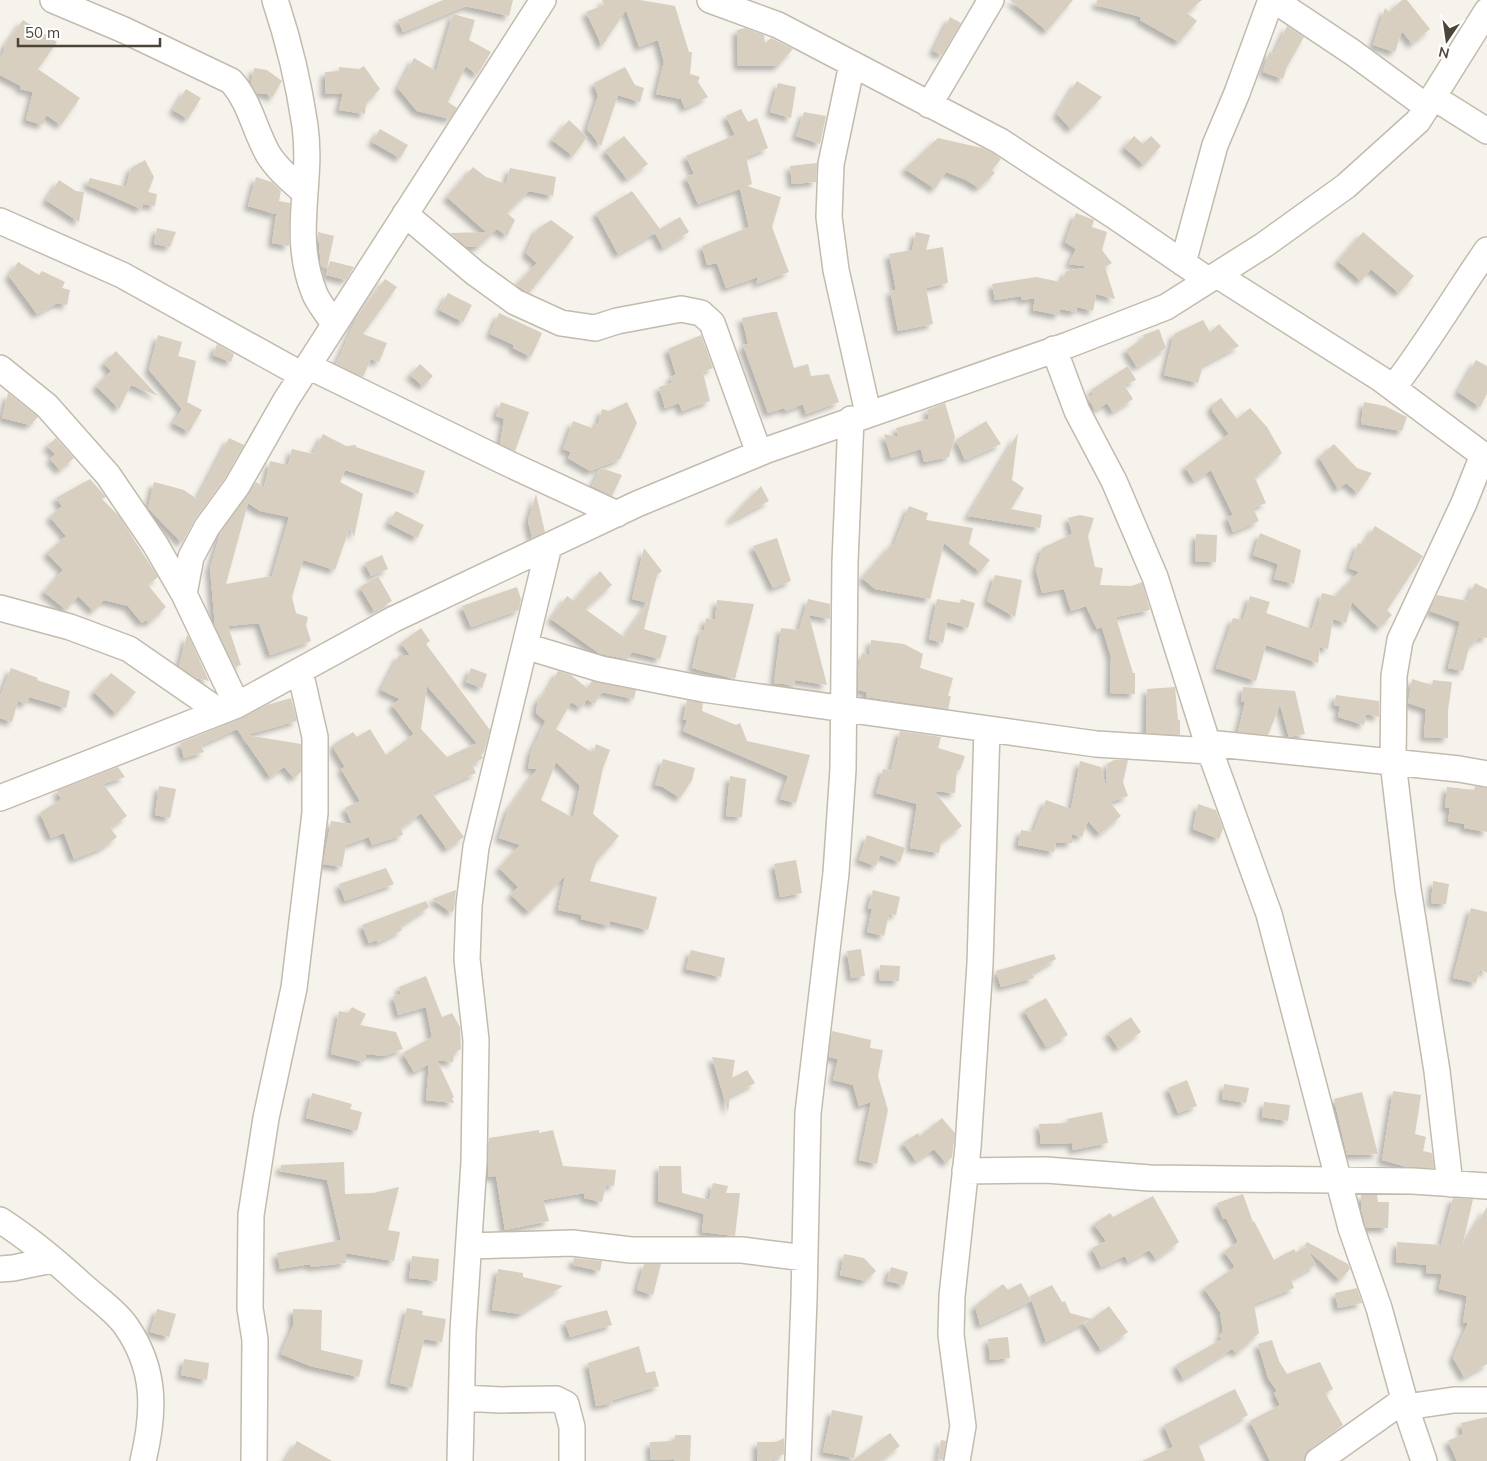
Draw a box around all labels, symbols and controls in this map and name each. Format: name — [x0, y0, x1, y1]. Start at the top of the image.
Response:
scale bar — [18, 15, 160, 47]
north arrow — [1422, 15, 1472, 65]
text: 50 m — [25, 23, 60, 42]
text: N — [1437, 43, 1451, 63]

